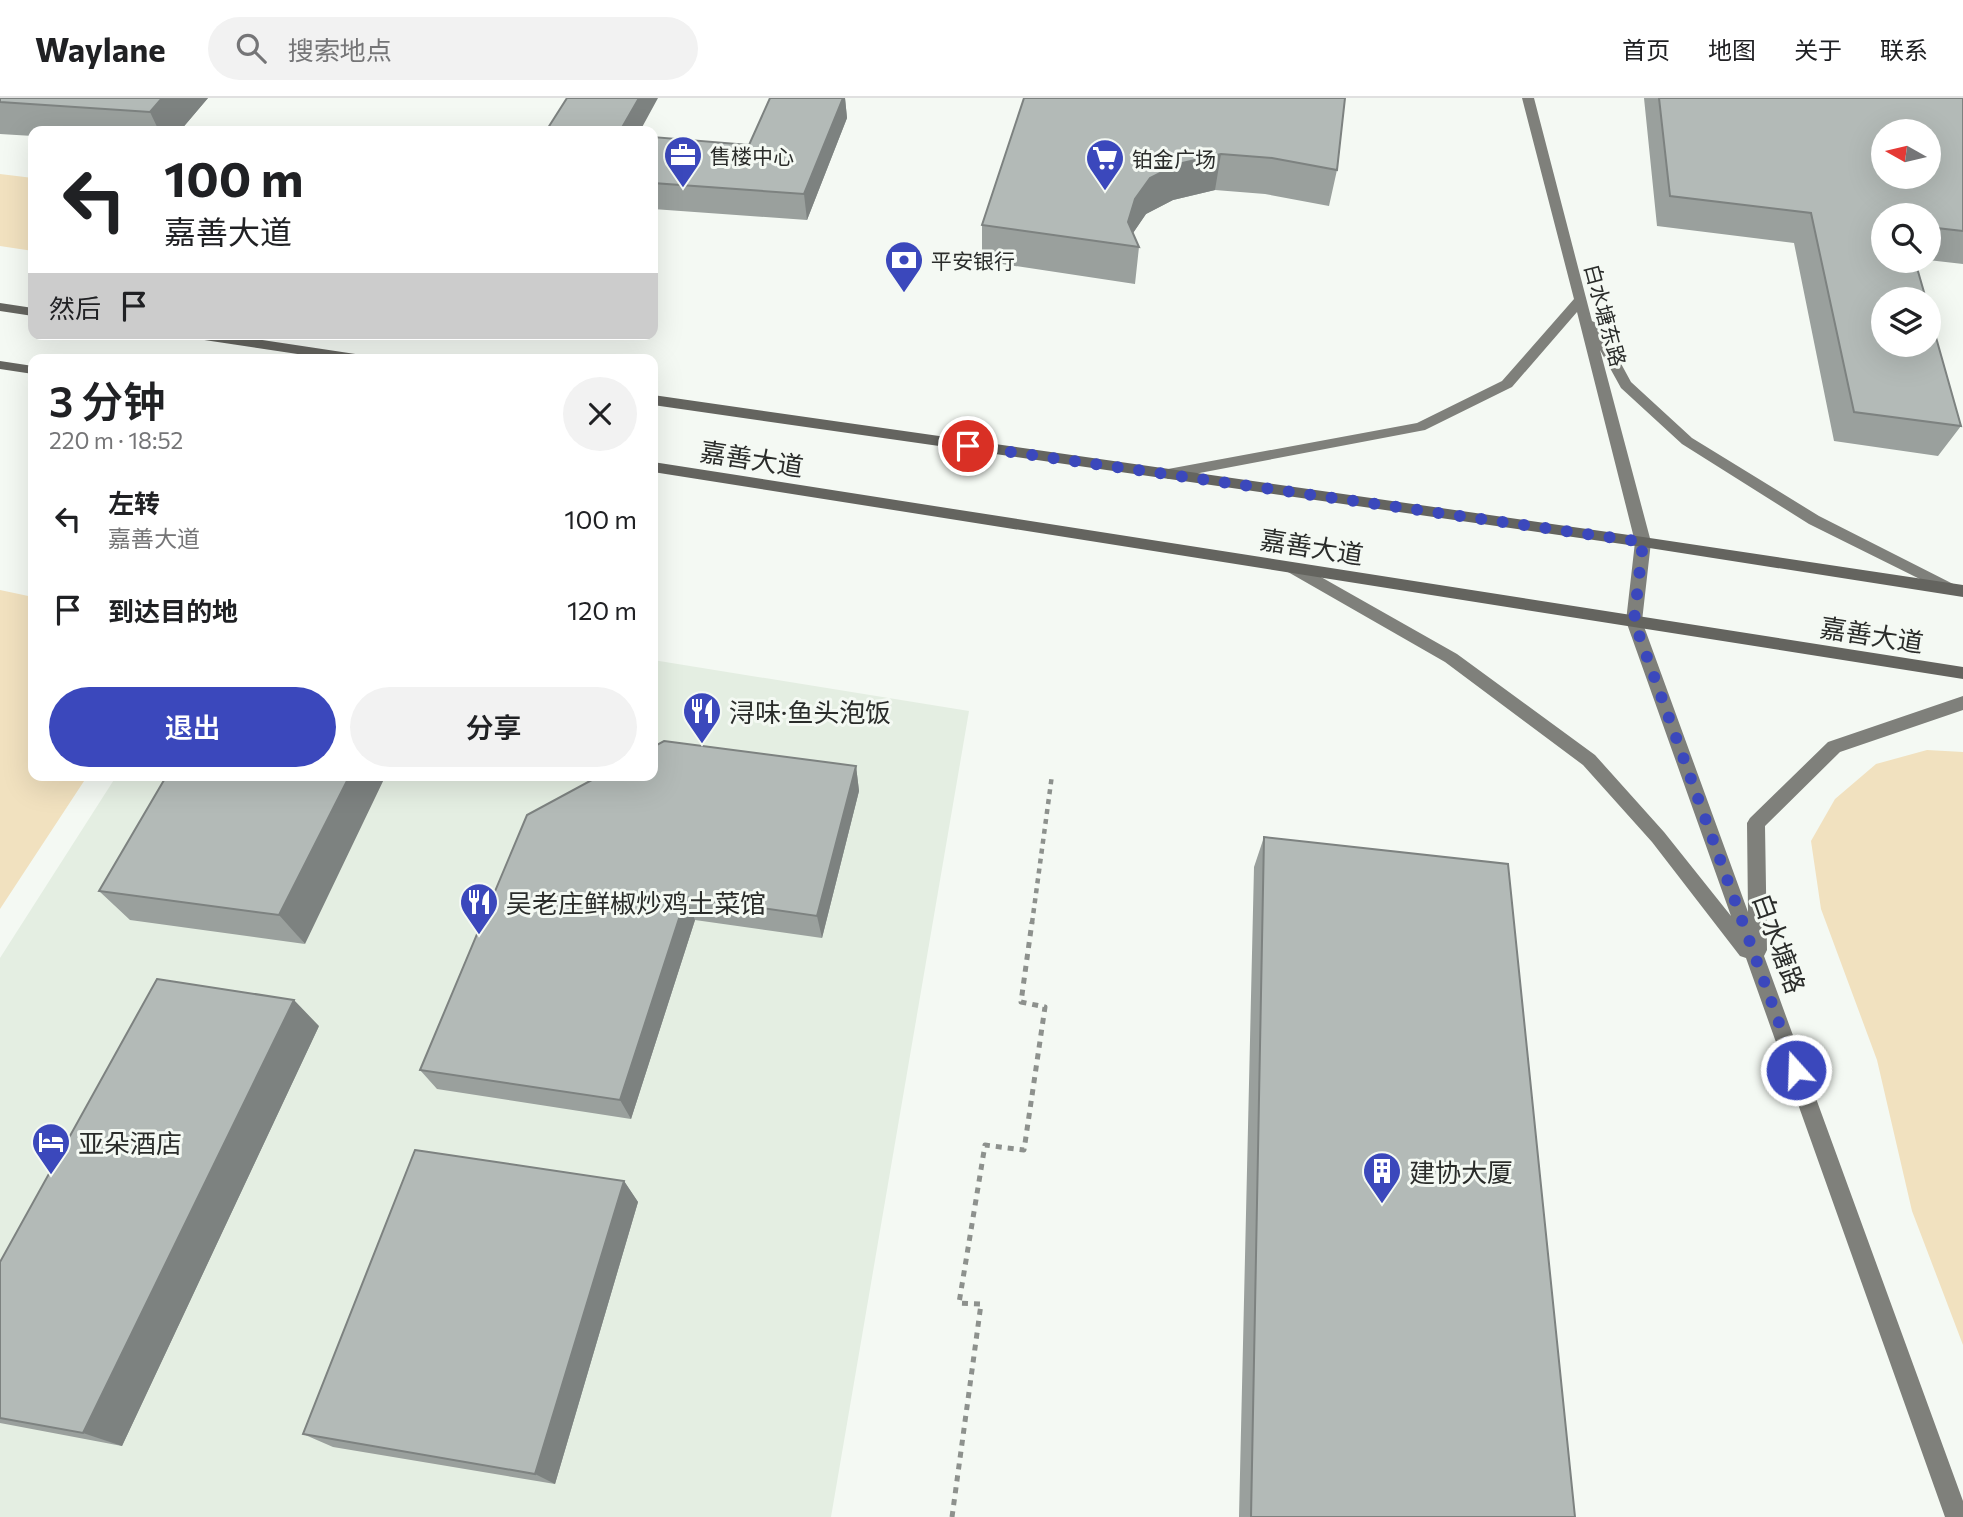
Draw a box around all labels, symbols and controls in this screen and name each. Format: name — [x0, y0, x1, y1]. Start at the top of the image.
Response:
search box — [208, 17, 698, 80]
text: Waylane — [35, 28, 166, 69]
icon: search — [232, 29, 270, 67]
text: 搜索地点 — [288, 34, 392, 65]
text: 首页 — [1622, 35, 1670, 64]
text: 地图 — [1708, 35, 1756, 64]
text: 关于 — [1794, 35, 1842, 64]
text: 联系 — [1880, 35, 1928, 64]
north arrow — [1871, 119, 1941, 189]
map controls — [1871, 119, 1941, 357]
office icon: 售楼中心 — [662, 134, 704, 189]
supermarket icon: 铂金广场 — [1084, 137, 1126, 192]
place label: 售楼中心 — [710, 143, 794, 168]
place label: 铂金广场 — [1132, 146, 1216, 171]
text: 100 m — [164, 147, 303, 207]
icon: left — [49, 154, 140, 245]
button: search — [1871, 203, 1941, 273]
text: 嘉善大道 — [164, 211, 292, 251]
bank icon: 平安银行 — [883, 239, 925, 294]
place label: 平安银行 — [931, 248, 1015, 273]
street label: 白水塘东路 — [1580, 261, 1632, 369]
icon: arrive — [115, 287, 153, 325]
button: layers — [1871, 287, 1941, 357]
text: 然后 — [49, 292, 101, 323]
text: 3 分钟 — [49, 374, 165, 426]
button: close — [563, 377, 637, 451]
pin — [938, 416, 998, 476]
text: 220 m · 18:52 — [49, 426, 183, 454]
icon: arrive — [949, 427, 987, 465]
street label: 嘉善大道 — [698, 435, 806, 481]
text: 左转 — [108, 487, 160, 518]
icon: left — [49, 500, 87, 538]
text: 100 m — [564, 503, 637, 534]
street label: 嘉善大道 — [1258, 523, 1366, 569]
text: 嘉善大道 — [108, 524, 200, 552]
icon: arrive — [49, 591, 87, 629]
text: 120 m — [567, 594, 637, 625]
text: 到达目的地 — [108, 595, 238, 626]
street label: 嘉善大道 — [1818, 611, 1926, 657]
button: 退出 — [49, 687, 336, 767]
button: 分享 — [350, 687, 637, 767]
restaurant icon: 浔味·鱼头泡饭 — [681, 690, 723, 745]
place label: 浔味·鱼头泡饭 — [729, 696, 891, 727]
restaurant icon: 吴老庄鲜椒炒鸡土菜馆 — [458, 881, 500, 936]
place label: 吴老庄鲜椒炒鸡土菜馆 — [506, 887, 766, 918]
street label: 白水塘路 — [1748, 889, 1812, 997]
position arrow — [1759, 1033, 1833, 1107]
hotel icon: 亚朵酒店 — [30, 1121, 72, 1176]
place label: 亚朵酒店 — [78, 1127, 182, 1158]
building icon: 建协大厦 — [1361, 1150, 1403, 1205]
place label: 建协大厦 — [1409, 1156, 1513, 1187]

